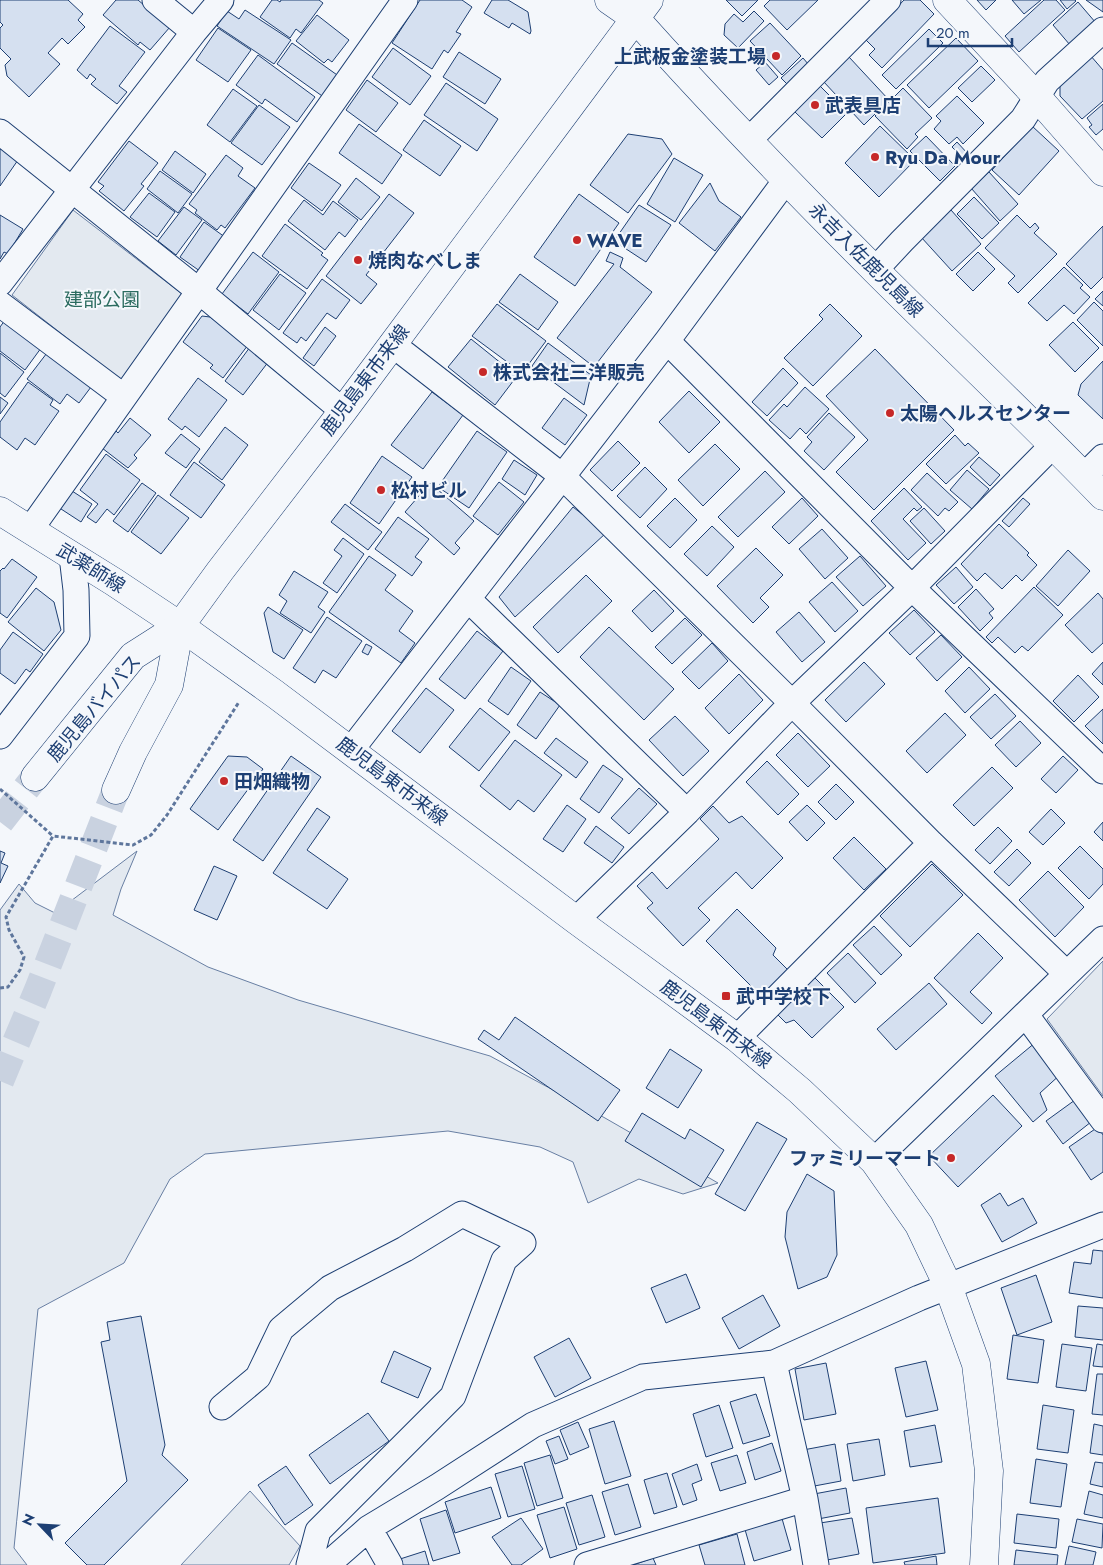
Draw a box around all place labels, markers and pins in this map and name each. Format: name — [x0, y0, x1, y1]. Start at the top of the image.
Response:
place label: 上武板金塗装工場 — [614, 43, 766, 70]
marker: 上武板金塗装工場 — [770, 50, 782, 62]
place label: 武表具店 — [825, 92, 901, 119]
marker: 武表具店 — [809, 99, 821, 111]
place label: Ryu Da Mour — [885, 144, 1001, 171]
marker: Ryu Da Mour — [869, 151, 881, 163]
place label: WAVE — [587, 227, 643, 254]
marker: WAVE — [571, 234, 583, 246]
place label: 焼肉なべしま — [368, 247, 482, 274]
marker: 焼肉なべしま — [352, 254, 364, 266]
place label: 株式会社三洋販売 — [493, 359, 645, 386]
marker: 株式会社三洋販売 — [477, 366, 489, 378]
place label: 太陽ヘルスセンター — [900, 400, 1071, 427]
marker: 太陽ヘルスセンター — [884, 407, 896, 419]
place label: 松村ビル — [391, 477, 467, 504]
marker: 松村ビル — [375, 484, 387, 496]
place label: 田畑織物 — [234, 768, 310, 795]
marker: 田畑織物 — [218, 775, 230, 787]
place label: 武中学校下 — [736, 983, 831, 1010]
marker: 武中学校下 — [720, 990, 732, 1002]
place label: ファミリーマート — [789, 1145, 941, 1172]
marker: ファミリーマート — [945, 1152, 957, 1164]

